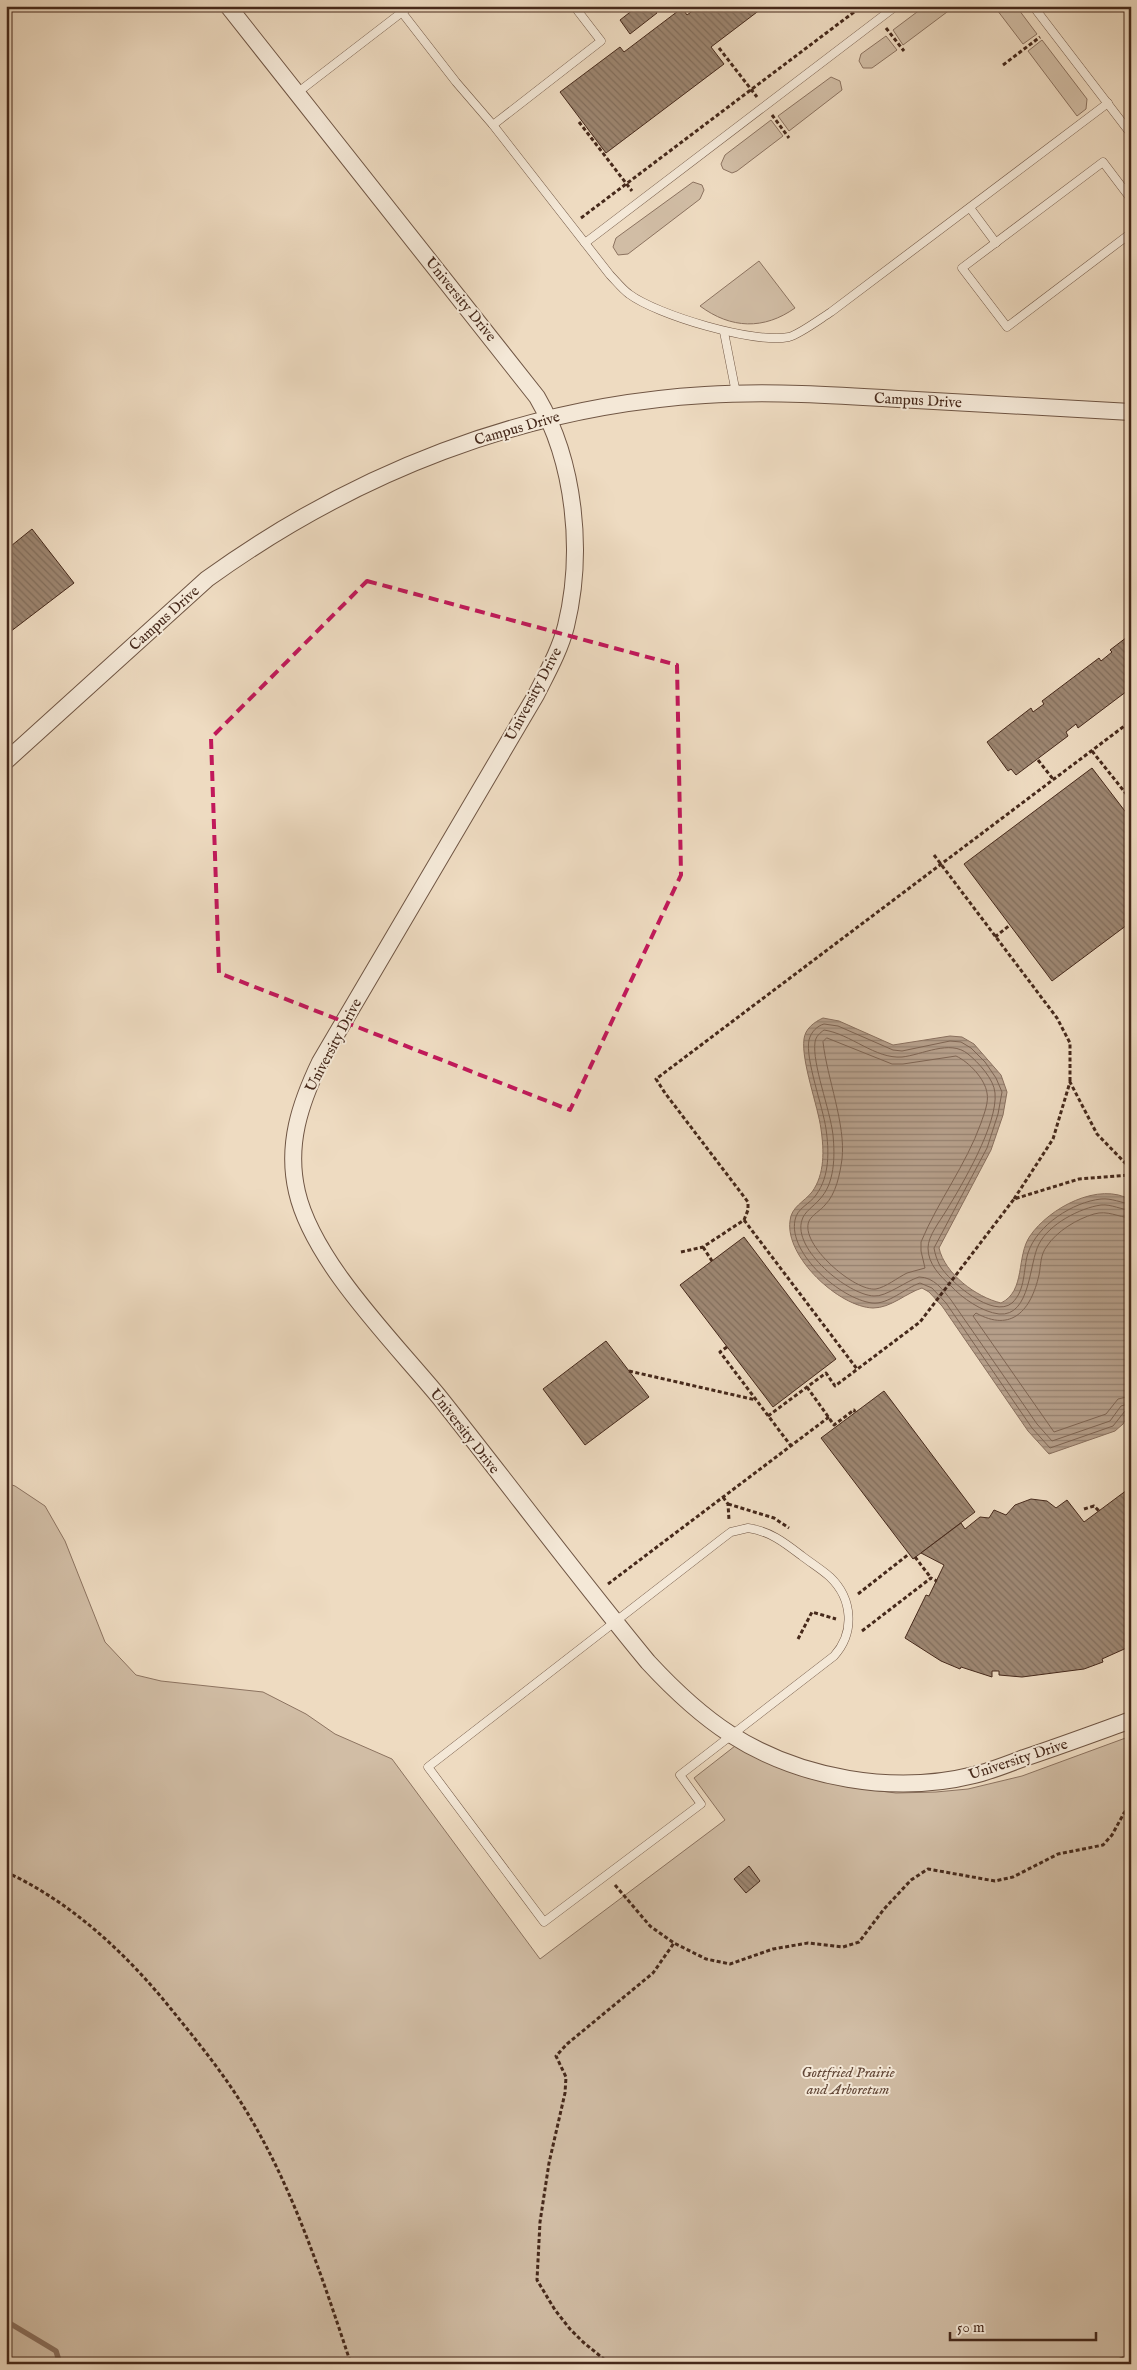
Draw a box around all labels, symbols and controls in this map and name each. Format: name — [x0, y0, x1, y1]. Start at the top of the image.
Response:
street label: University Drive — [421, 253, 501, 345]
street label: Campus Drive — [873, 389, 963, 412]
street label: Campus Drive — [472, 407, 562, 450]
street label: Campus Drive — [125, 582, 204, 655]
street label: University Drive — [501, 644, 566, 744]
street label: University Drive — [301, 995, 366, 1095]
street label: University Drive — [425, 1385, 504, 1478]
street label: University Drive — [966, 1734, 1070, 1784]
park label: Gottfried Prairie and Arboretum — [801, 2063, 895, 2099]
scale bar — [950, 2310, 1096, 2342]
text: 50 m — [957, 2318, 985, 2337]

